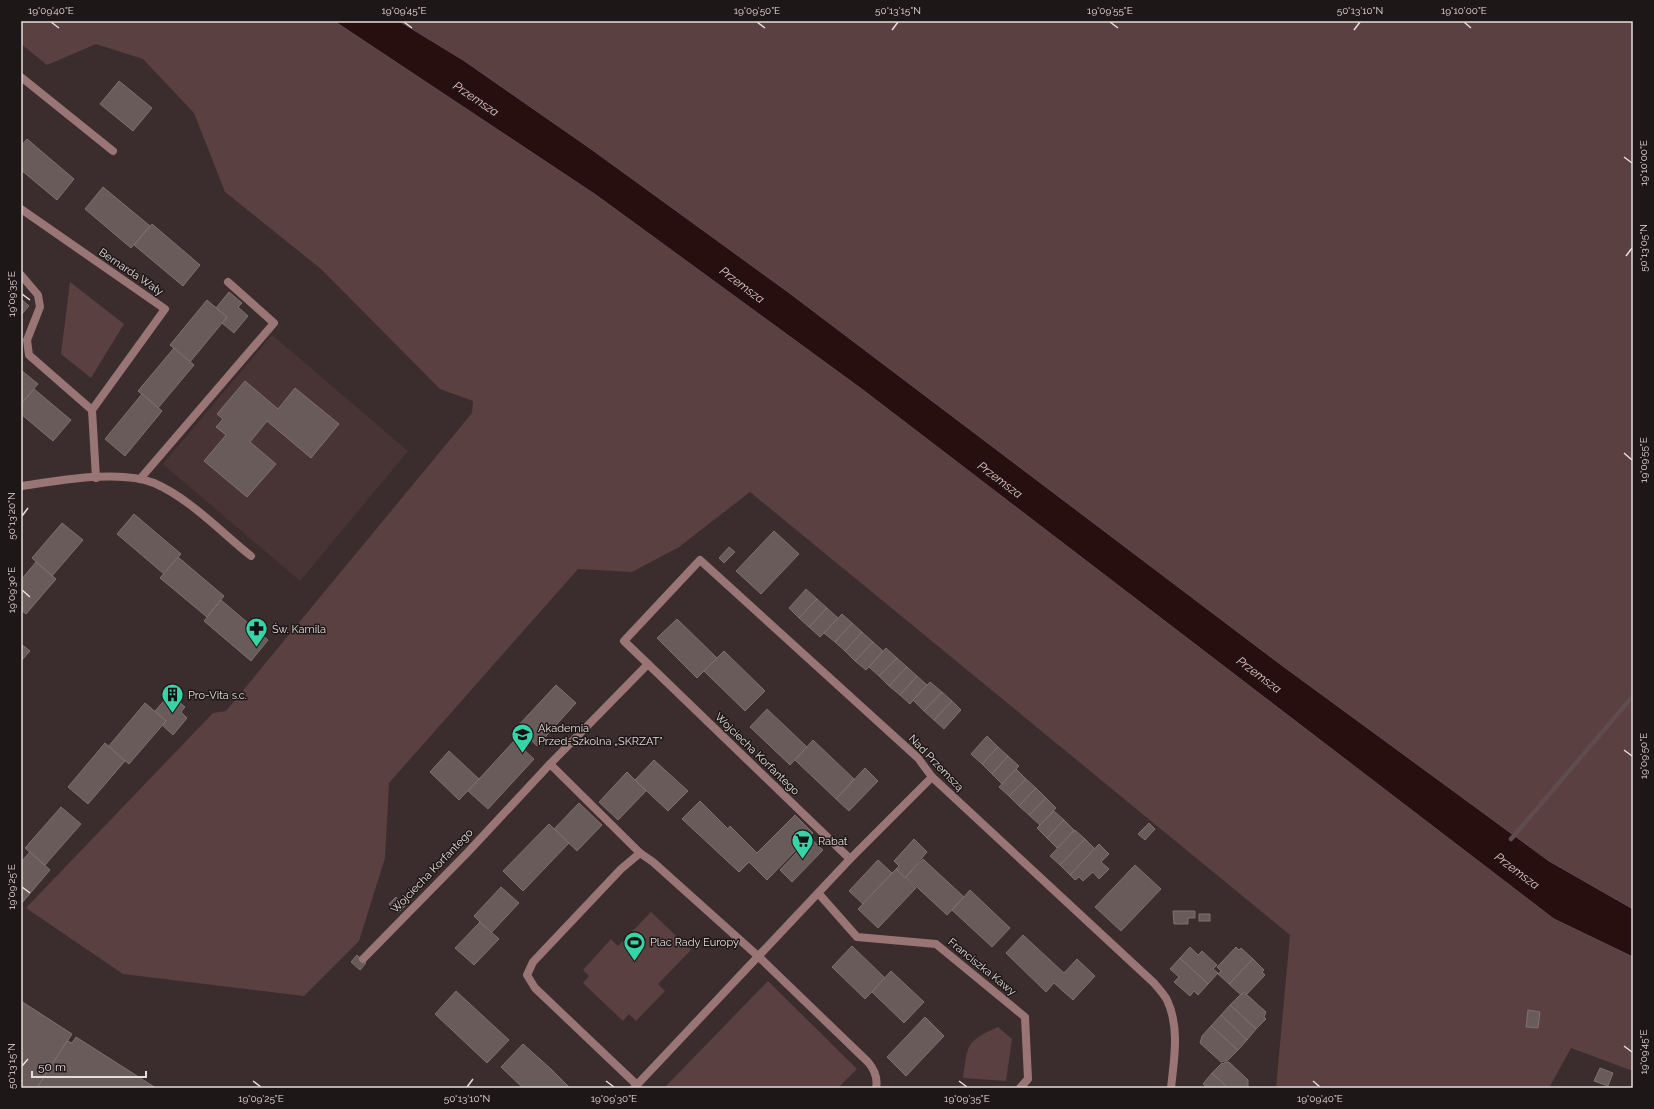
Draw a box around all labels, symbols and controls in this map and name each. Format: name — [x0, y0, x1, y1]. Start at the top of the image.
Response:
text: 19°09'40"E — [28, 5, 74, 16]
text: 19°09'45"E — [381, 5, 427, 16]
text: 19°09'50"E — [734, 5, 780, 16]
text: 50°13'15"N — [875, 5, 921, 16]
text: 19°09'55"E — [1087, 5, 1133, 16]
text: 50°13'10"N — [1337, 5, 1383, 16]
text: 19°10'00"E — [1441, 5, 1487, 16]
water label: Przemsza — [451, 79, 501, 119]
text: 19°10'00"E — [1638, 140, 1649, 186]
text: 50°13'05"N — [1638, 224, 1649, 272]
street label: Bernarda Wały — [96, 246, 166, 298]
water label: Przemsza — [717, 264, 767, 306]
text: 19°09'35"E — [6, 271, 17, 317]
text: 19°09'55"E — [1638, 437, 1649, 483]
water label: Przemsza — [975, 459, 1025, 501]
text: 50°13'20"N — [6, 492, 17, 540]
text: 19°09'30"E — [6, 567, 17, 613]
pharmacy icon: Św. Kamila — [243, 616, 269, 649]
place label: Św. Kamila — [272, 622, 326, 636]
water label: Przemsza — [1234, 654, 1284, 696]
building icon: Pro-Vita s.c. — [159, 682, 185, 715]
place label: Pro-Vita s.c. — [188, 689, 247, 702]
street label: Wojciecha Korfantego — [712, 710, 802, 798]
school or university icon: Akademia Przed-Szkolna „SKRZAT” — [510, 721, 536, 754]
place label: Akademia Przed-Szkolna „SKRZAT” — [538, 722, 663, 748]
street label: Nad Przemszą — [906, 732, 966, 794]
text: 19°09'50"E — [1638, 733, 1649, 779]
street label: Wojciecha Korfantego — [388, 826, 476, 916]
supermarket icon: Rabat — [789, 828, 815, 861]
place label: Rabat — [818, 835, 848, 848]
water label: Przemsza — [1492, 850, 1542, 892]
text: 19°09'25"E — [6, 864, 17, 910]
sports icon: Plac Rady Europy — [622, 929, 648, 962]
place label: Plac Rady Europy — [650, 936, 739, 949]
street label: Franciszka Kawy — [945, 936, 1019, 998]
text: 19°09'45"E — [1638, 1029, 1649, 1075]
text: 50°13'15"N — [6, 1043, 17, 1089]
scale bar — [32, 1053, 146, 1079]
text: 50 m — [38, 1060, 66, 1074]
text: 19°09'25"E — [238, 1093, 284, 1104]
text: 50°13'10"N — [444, 1093, 490, 1104]
text: 19°09'30"E — [591, 1093, 637, 1104]
text: 19°09'35"E — [944, 1093, 990, 1104]
text: 19°09'40"E — [1297, 1093, 1343, 1104]

